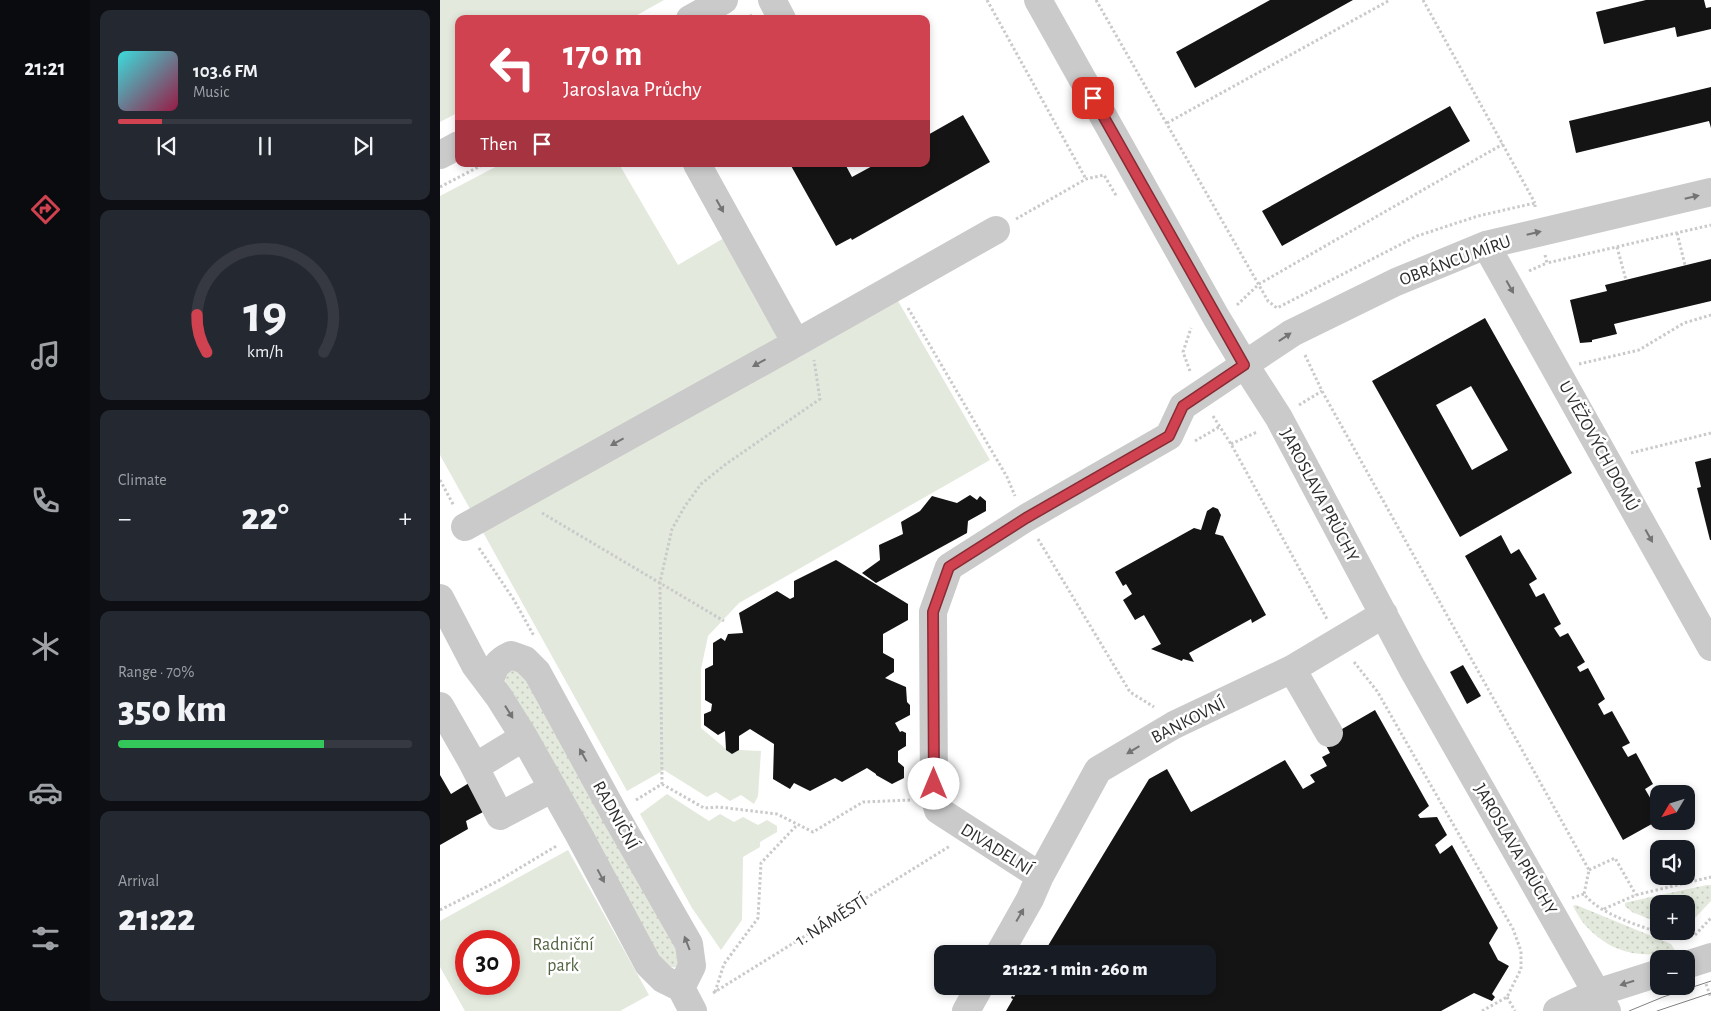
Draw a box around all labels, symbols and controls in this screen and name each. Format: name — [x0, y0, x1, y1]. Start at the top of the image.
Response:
icon: left — [480, 35, 545, 100]
text: 170 m — [563, 37, 643, 72]
text: 21:21 — [24, 57, 66, 79]
text: 103.6 FM — [193, 62, 258, 81]
pin — [1072, 77, 1114, 119]
text: Jaroslava Průchy — [563, 78, 702, 100]
text: Music — [193, 84, 229, 100]
icon: arrive — [1079, 84, 1107, 112]
icon: arrive — [528, 130, 556, 158]
icon: previous — [153, 132, 181, 160]
icon: pause — [251, 132, 279, 160]
icon: next — [349, 132, 377, 160]
text: Then — [480, 135, 518, 154]
icon: directions — [28, 192, 63, 227]
one-way arrow — [1685, 193, 1700, 201]
one-way arrow — [716, 199, 724, 214]
one-way arrow — [1526, 229, 1541, 237]
street label: OBRÁNCŮ MÍRU — [1396, 230, 1513, 289]
one-way arrow — [1506, 280, 1514, 295]
text: 19 — [243, 289, 287, 341]
one-way arrow — [1278, 333, 1292, 342]
icon: music — [28, 338, 63, 373]
text: km/h — [247, 343, 283, 361]
one-way arrow — [752, 359, 767, 367]
street label: U VĚŽOVÝCH DOMŮ — [1555, 377, 1644, 515]
street label: JAROSLAVA PRŮCHY — [1276, 425, 1365, 565]
one-way arrow — [611, 437, 624, 446]
text: Climate — [118, 472, 167, 488]
icon: phone — [28, 483, 63, 518]
text: 22° — [241, 499, 289, 537]
text: − — [118, 505, 131, 533]
text: + — [399, 505, 412, 533]
one-way arrow — [1644, 530, 1653, 543]
icon: climate — [28, 629, 63, 664]
text: Range · 70% — [118, 664, 194, 680]
text: 350 km — [118, 691, 227, 729]
street label: BANKOVNÍ — [1147, 692, 1228, 747]
one-way arrow — [504, 706, 513, 719]
one-way arrow — [1126, 745, 1139, 754]
one-way arrow — [579, 748, 587, 762]
position arrow — [907, 757, 959, 809]
icon: car — [28, 775, 63, 810]
street label: RADNIČNÍ — [589, 777, 644, 853]
street label: JAROSLAVA PRŮCHY — [1470, 780, 1563, 918]
north arrow — [1650, 785, 1695, 830]
map controls — [1650, 785, 1695, 995]
street label: DIVADELNÍ — [957, 818, 1037, 879]
button: sound — [1650, 840, 1695, 885]
one-way arrow — [597, 869, 605, 884]
text: Arrival — [118, 873, 159, 889]
street label: 1. NÁMĚSTÍ — [791, 889, 871, 950]
button: + — [1650, 895, 1695, 940]
text: 21:22 — [118, 900, 195, 938]
one-way arrow — [1016, 909, 1025, 922]
icon: filters — [28, 921, 63, 956]
speed limit sign: 30 — [455, 930, 520, 995]
one-way arrow — [683, 935, 691, 950]
park label: Radniční park — [532, 936, 594, 975]
button: − — [1650, 950, 1695, 995]
text: 21:22 · 1 min · 260 m — [1002, 960, 1148, 979]
one-way arrow — [1620, 980, 1635, 988]

